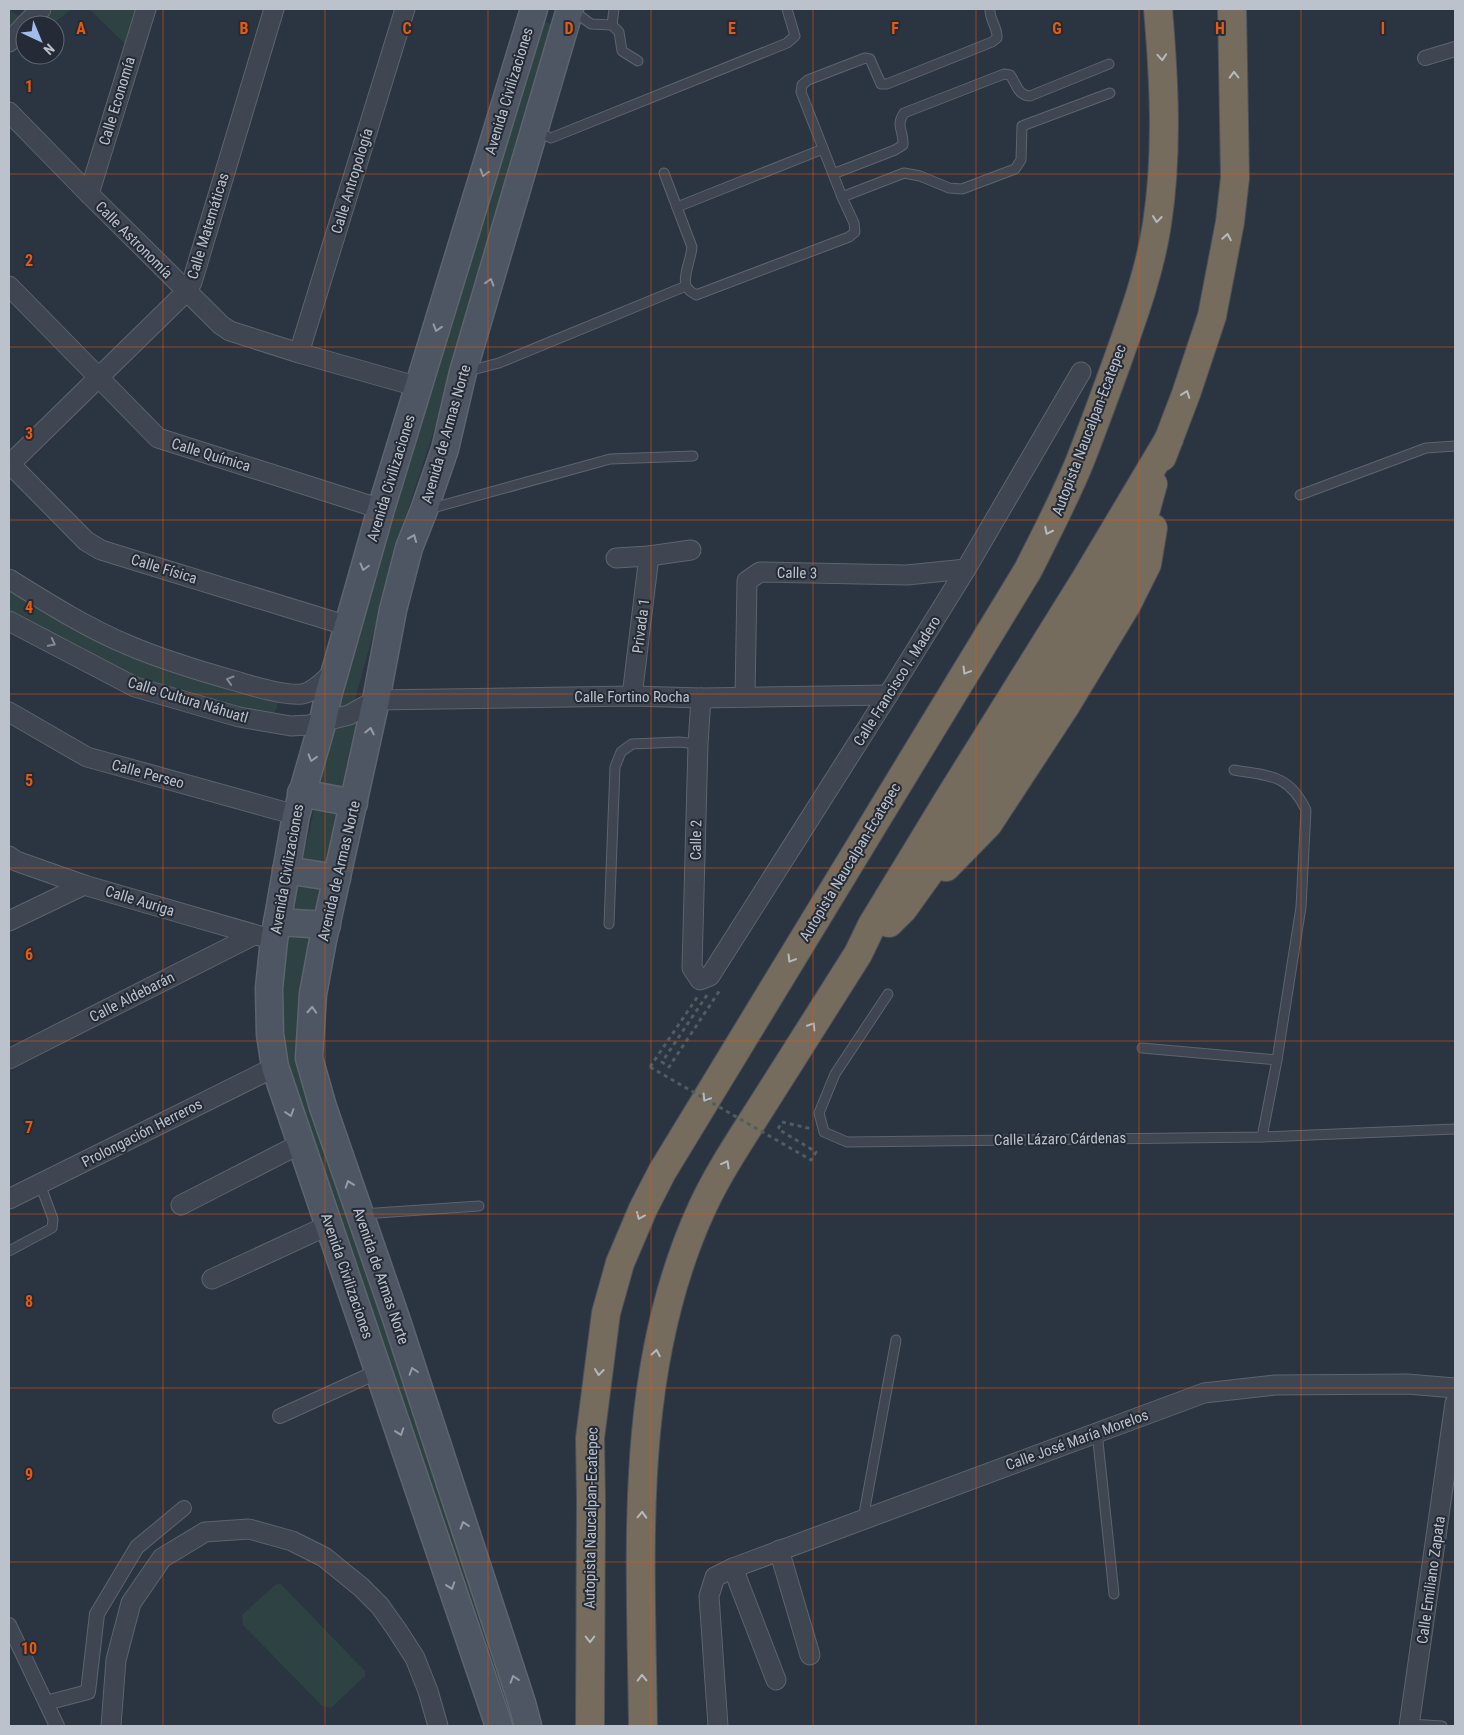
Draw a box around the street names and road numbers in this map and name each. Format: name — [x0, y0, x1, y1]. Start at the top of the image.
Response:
street label: Avenida Civilizaciones — [481, 25, 537, 157]
street label: Calle Economía — [95, 55, 139, 147]
street label: Calle Antropología — [327, 126, 377, 236]
street label: Calle Matemáticas — [183, 170, 233, 281]
street label: Calle Astronomía — [92, 198, 176, 282]
street label: Autopista Naucalpan-Ecatepec — [1048, 342, 1130, 518]
street label: Avenida de Armas Norte — [418, 363, 474, 505]
street label: Avenida Civilizaciones — [363, 412, 419, 544]
street label: Calle Química — [169, 434, 253, 476]
street label: Calle Física — [129, 550, 199, 588]
street label: Calle 3 — [777, 564, 817, 582]
street label: Privada 1 — [629, 597, 653, 655]
street label: Calle Francisco I. Madero — [850, 613, 944, 749]
street label: Calle Cultura Náhuatl — [126, 673, 250, 727]
street label: Calle Fortino Rocha — [574, 688, 690, 706]
street label: Calle Perseo — [110, 756, 186, 792]
street label: Autopista Naucalpan-Ecatepec — [796, 780, 904, 944]
street label: Avenida de Armas Norte — [314, 799, 364, 943]
street label: Avenida Civilizaciones — [267, 802, 307, 936]
street label: Calle 2 — [687, 820, 705, 860]
street label: Calle Auriga — [103, 882, 177, 920]
street label: Calle Aldebarán — [87, 968, 177, 1026]
street label: Prolongación Herreros — [79, 1095, 205, 1171]
street label: Calle Lázaro Cárdenas — [994, 1129, 1127, 1149]
street label: Avenida de Armas Norte — [349, 1205, 413, 1347]
street label: Avenida Civilizaciones — [317, 1211, 377, 1341]
street label: Calle José María Morelos — [1003, 1406, 1151, 1474]
street label: Autopista Naucalpan-Ecatepec — [580, 1427, 602, 1609]
street label: Calle Emiliano Zapata — [1413, 1515, 1449, 1645]

